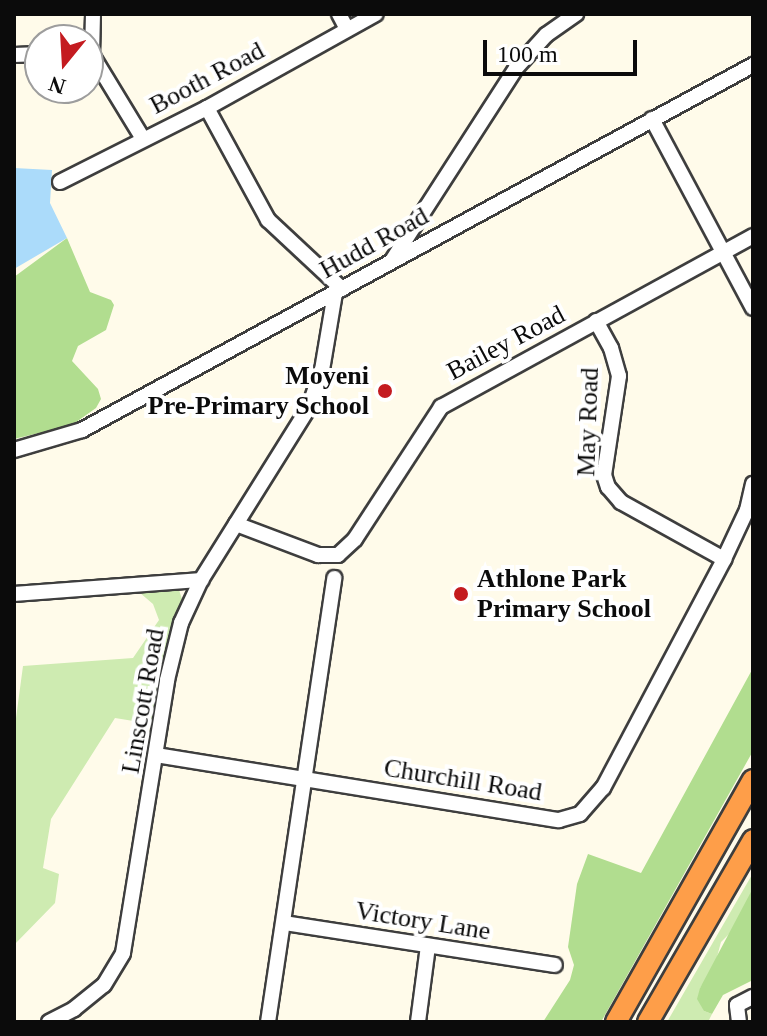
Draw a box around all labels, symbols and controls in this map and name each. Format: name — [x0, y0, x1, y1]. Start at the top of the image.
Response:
north arrow — [24, 24, 104, 104]
scale bar — [487, 24, 641, 74]
street label: Booth Road — [145, 35, 269, 121]
text: 100 m — [497, 41, 558, 67]
text: N — [46, 71, 68, 100]
street label: Hudd Road — [314, 200, 434, 286]
street label: Bailey Road — [442, 299, 570, 387]
place label: Moyeni Pre-Primary School — [148, 360, 369, 422]
street label: May Road — [571, 367, 605, 477]
marker: Moyeni Pre-Primary School — [376, 382, 394, 400]
place label: Athlone Park Primary School — [477, 563, 651, 624]
marker: Athlone Park Primary School — [452, 585, 470, 603]
street label: Linscott Road — [115, 626, 171, 776]
street label: Churchill Road — [382, 752, 544, 808]
street label: Victory Lane — [353, 895, 493, 947]

